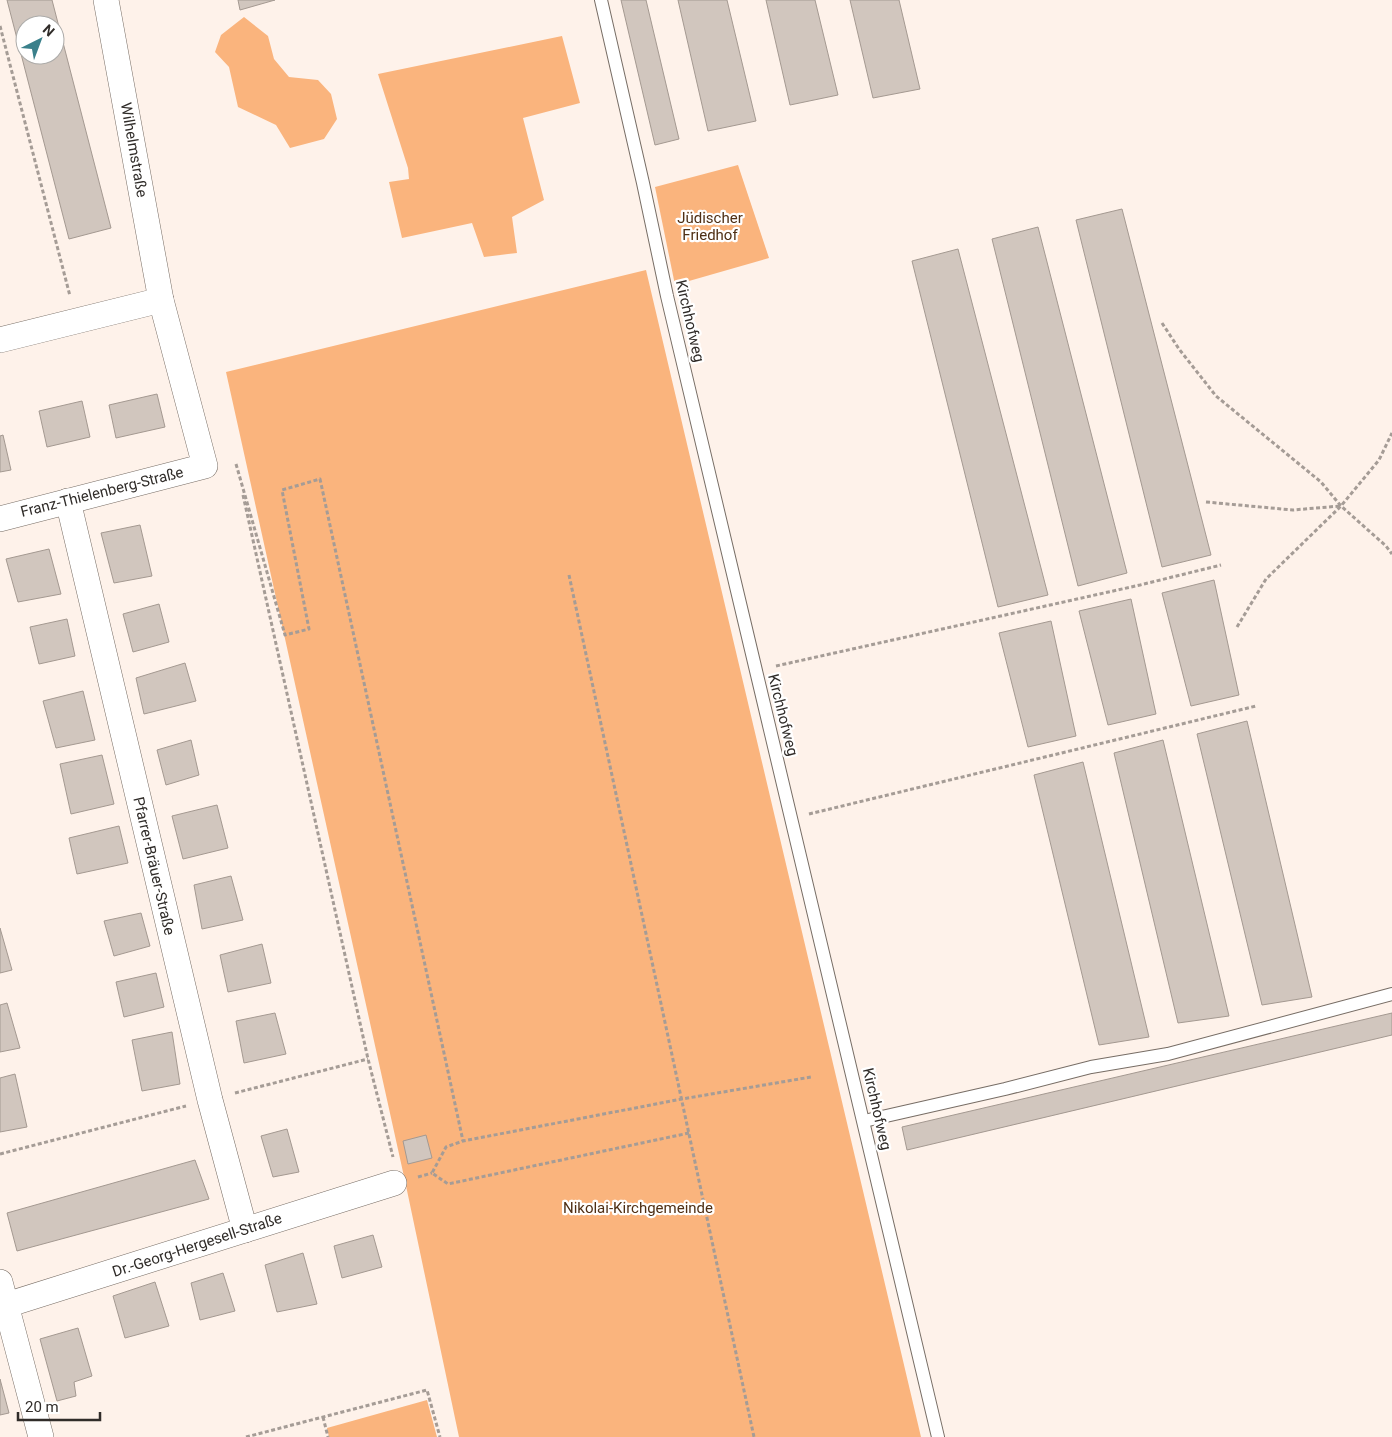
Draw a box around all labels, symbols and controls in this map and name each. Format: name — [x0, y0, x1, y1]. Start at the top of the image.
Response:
north arrow — [15, 15, 65, 65]
text: N — [40, 21, 58, 40]
street label: Wilhelmstraße — [117, 101, 151, 199]
park label: Jüdischer Friedhof — [677, 209, 743, 244]
street label: Kirchhofweg — [672, 278, 708, 364]
street label: Franz-Thielenberg-Straße — [19, 463, 185, 521]
street label: Kirchhofweg — [764, 672, 802, 758]
street label: Pfarrer-Bräuer-Straße — [129, 795, 179, 937]
street label: Kirchhofweg — [859, 1066, 895, 1152]
park label: Nikolai-Kirchgemeinde — [563, 1199, 713, 1217]
street label: Dr.-Georg-Hergesell-Straße — [110, 1209, 284, 1281]
scale bar — [18, 1390, 100, 1422]
text: 20 m — [25, 1398, 59, 1416]

